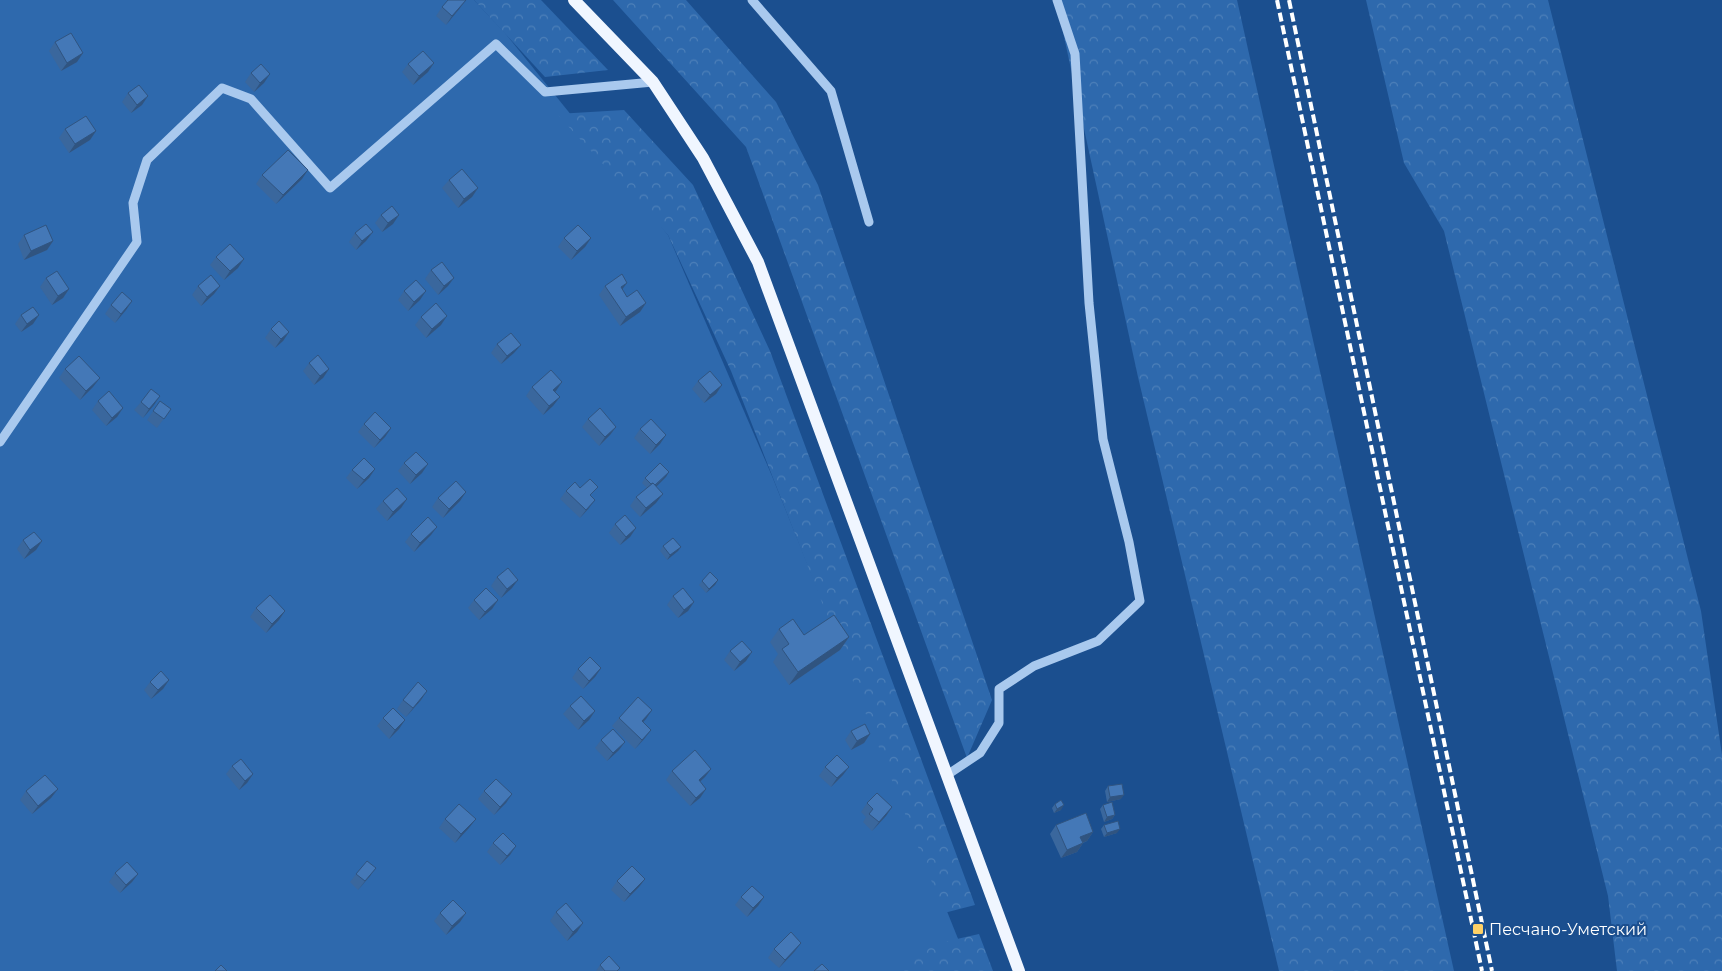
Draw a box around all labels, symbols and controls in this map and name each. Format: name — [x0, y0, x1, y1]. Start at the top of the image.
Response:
place label: Песчано-Уметский — [1489, 920, 1647, 939]
marker: Песчано-Уметский — [1471, 922, 1485, 936]

